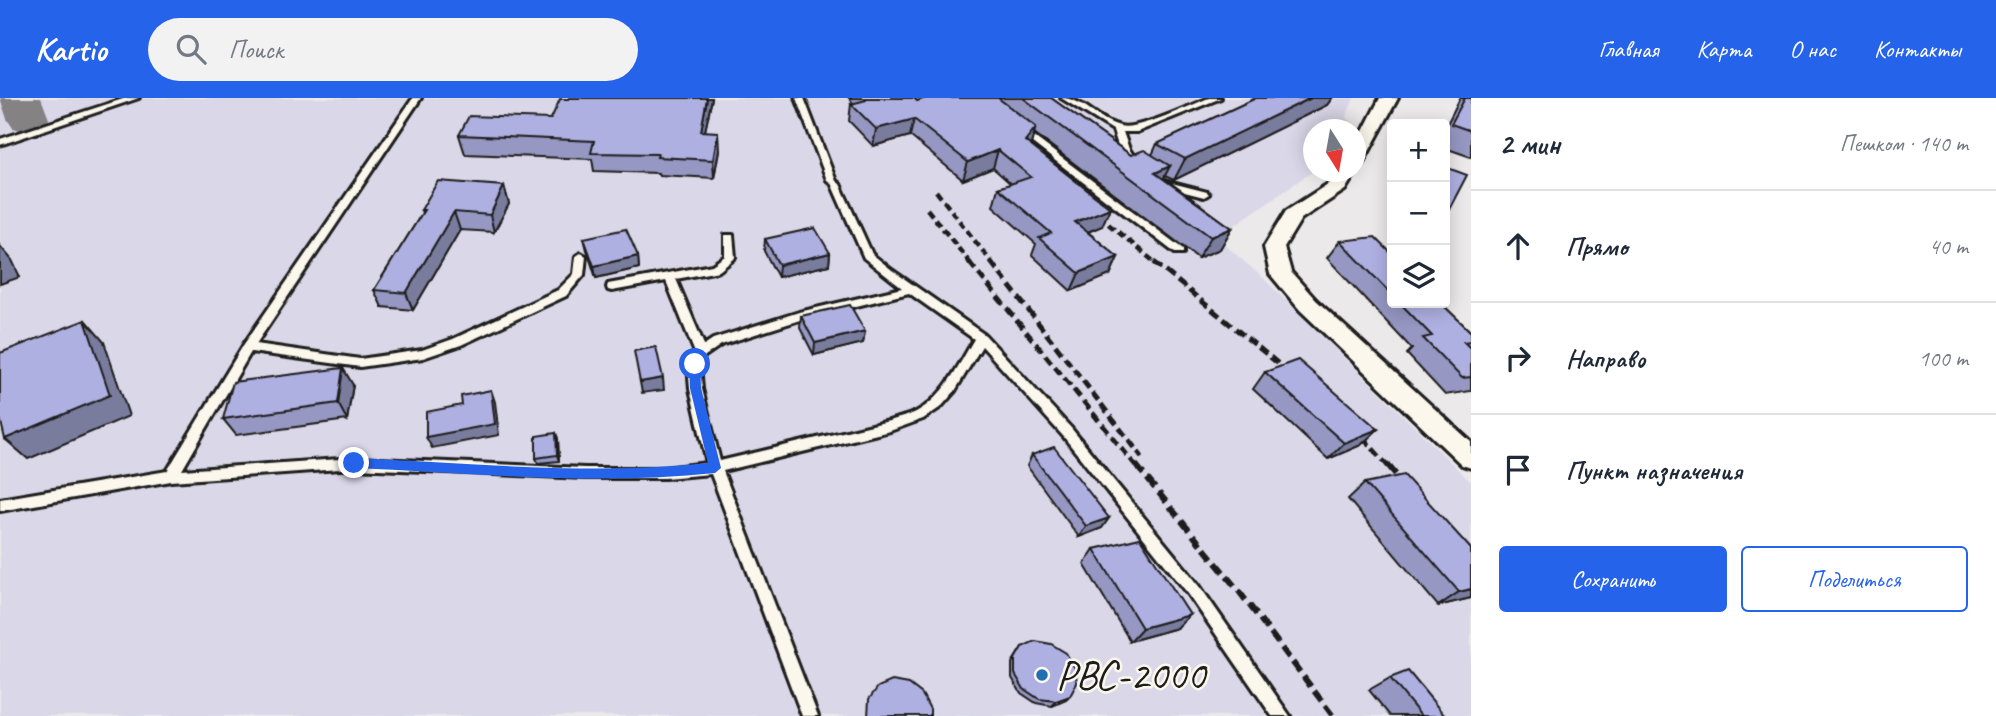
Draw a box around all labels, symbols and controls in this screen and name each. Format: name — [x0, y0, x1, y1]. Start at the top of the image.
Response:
search box — [148, 18, 638, 81]
text: Kartio — [35, 28, 106, 70]
icon: search — [172, 30, 210, 68]
text: Поиск — [228, 33, 283, 66]
text: Главная — [1598, 34, 1659, 64]
text: Карта — [1697, 34, 1751, 64]
text: О нас — [1789, 34, 1836, 64]
text: Контакты — [1874, 34, 1961, 64]
north arrow — [1303, 119, 1366, 182]
map controls — [1387, 119, 1450, 308]
button: + — [1387, 119, 1450, 182]
text: 2 мин — [1499, 125, 1560, 163]
text: Пешком · 140 m — [1840, 129, 1968, 158]
button: − — [1387, 182, 1450, 245]
icon: ahead — [1499, 227, 1537, 265]
text: Прямо — [1566, 230, 1628, 263]
text: 40 m — [1929, 232, 1968, 261]
button: layers — [1387, 245, 1450, 308]
icon: right — [1499, 339, 1537, 377]
text: Направо — [1566, 342, 1645, 375]
text: 100 m — [1919, 344, 1968, 373]
route start — [679, 348, 710, 379]
route end — [338, 447, 369, 478]
icon: arrive — [1499, 451, 1537, 489]
text: Пункт назначения — [1566, 454, 1742, 487]
button: Сохранить — [1499, 546, 1727, 612]
button: Поделиться — [1741, 546, 1968, 612]
place label: РВС-2000 — [1056, 649, 1208, 702]
marker: РВС-2000 — [1034, 667, 1050, 683]

